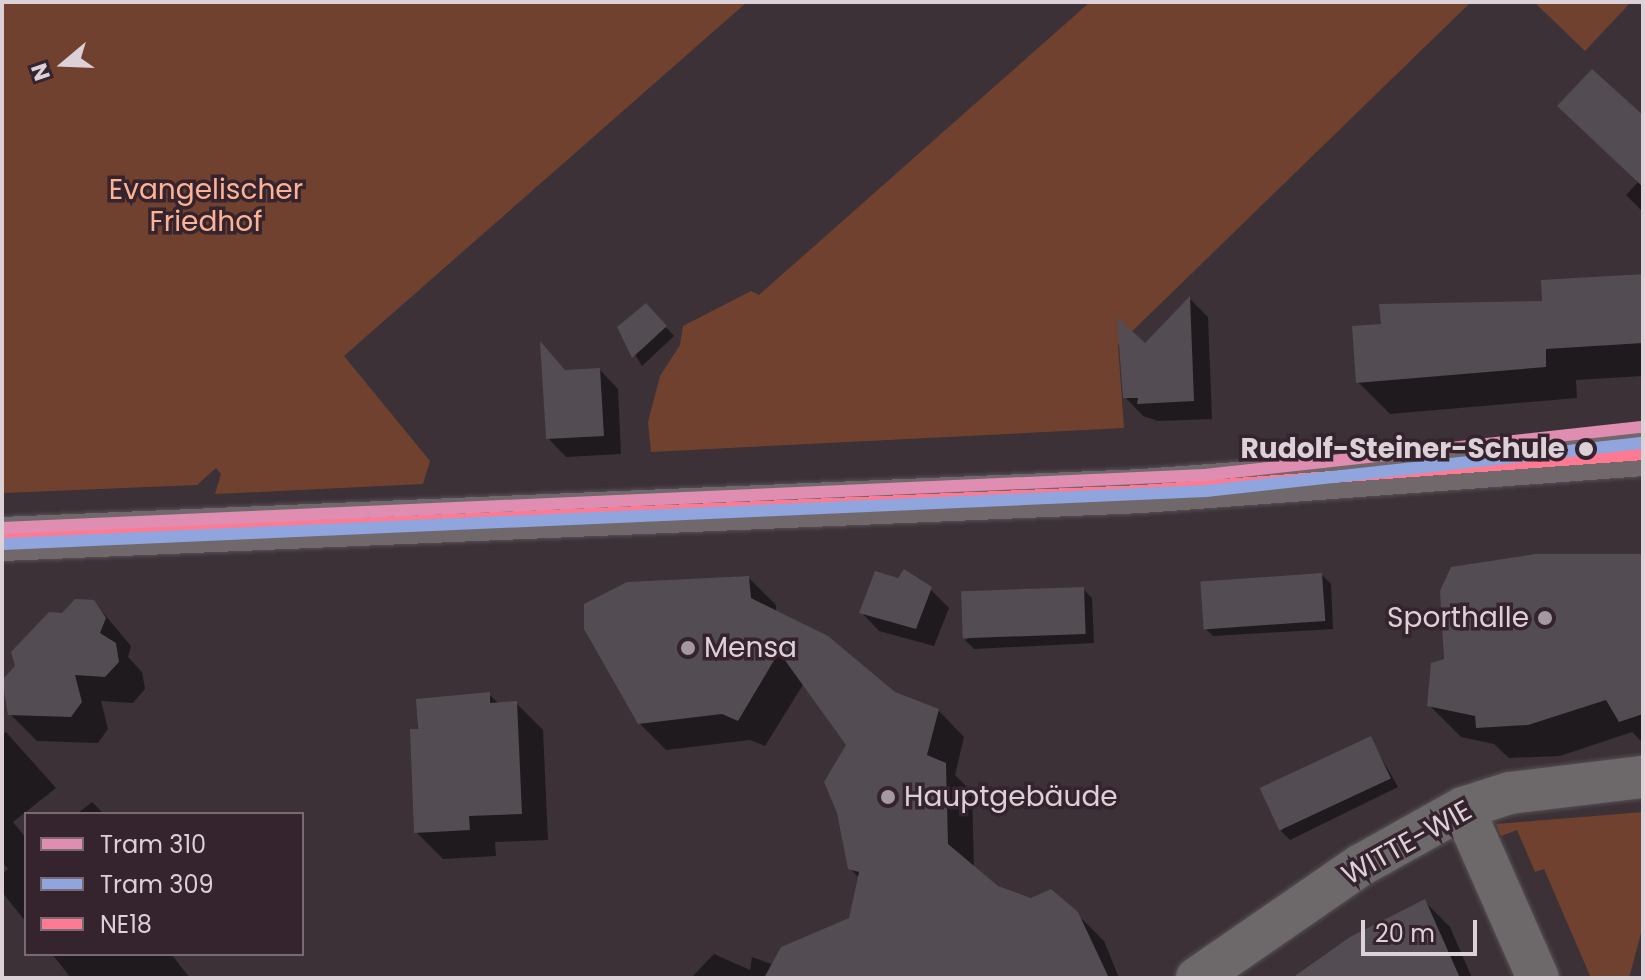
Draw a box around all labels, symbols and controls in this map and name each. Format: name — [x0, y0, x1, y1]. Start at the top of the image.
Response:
north arrow — [24, 24, 104, 104]
text: N — [23, 59, 58, 85]
park label: Evangelischer Friedhof — [109, 173, 303, 239]
place label: Rudolf-Steiner-Schule — [1241, 432, 1565, 466]
marker: Rudolf-Steiner-Schule — [1572, 435, 1600, 463]
place label: Sporthalle — [1387, 601, 1529, 635]
marker: Sporthalle — [1536, 609, 1554, 627]
place label: Mensa — [704, 631, 797, 665]
marker: Mensa — [679, 639, 697, 657]
place label: Hauptgebäude — [904, 780, 1118, 814]
marker: Hauptgebäude — [879, 788, 897, 806]
street label: WITTE-WIE — [1336, 794, 1478, 892]
legend — [24, 812, 304, 956]
text: Tram 310 — [100, 828, 206, 861]
text: Tram 309 — [100, 868, 214, 901]
scale bar — [1365, 904, 1481, 954]
text: NE18 — [100, 908, 152, 941]
text: 20 m — [1375, 917, 1435, 950]

